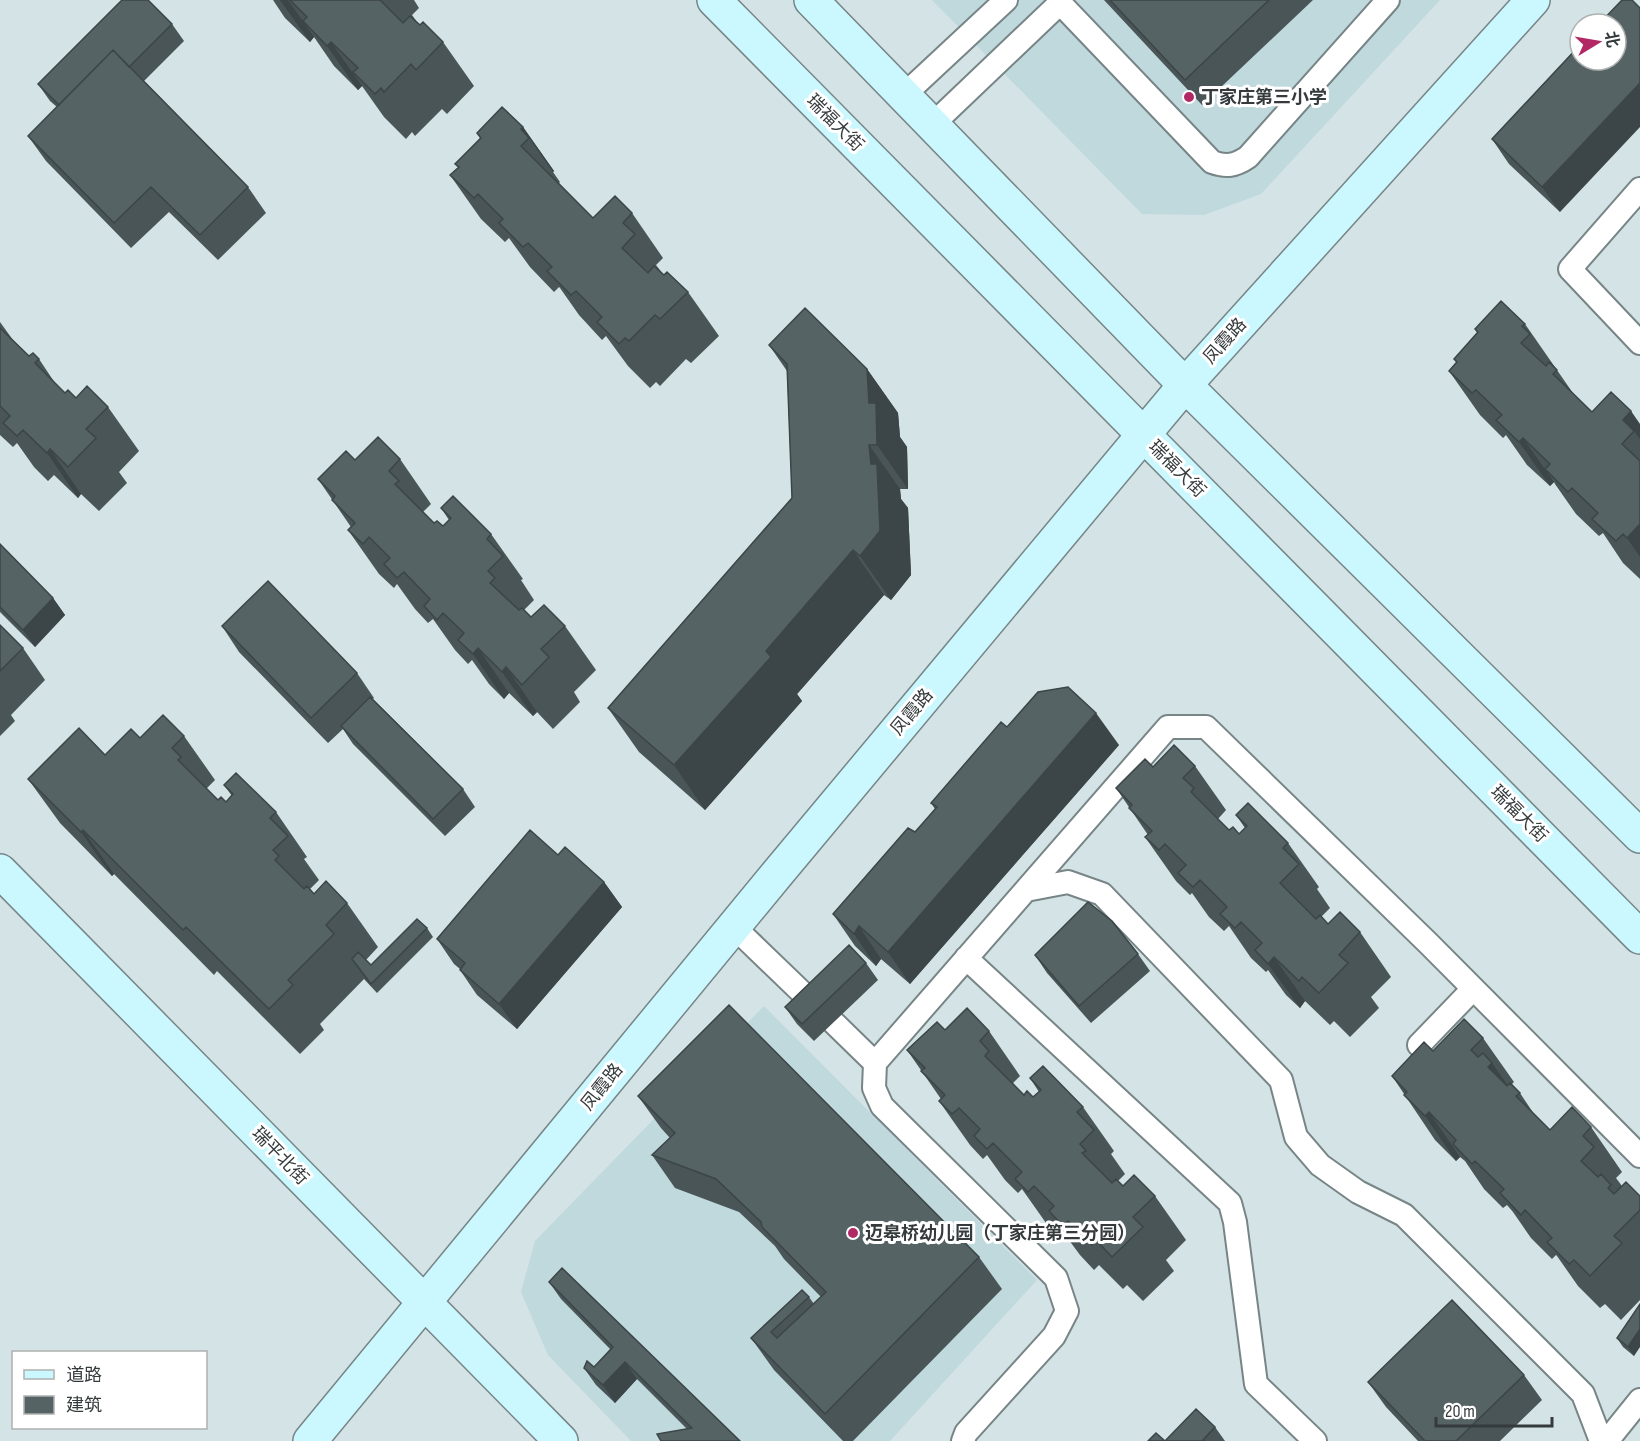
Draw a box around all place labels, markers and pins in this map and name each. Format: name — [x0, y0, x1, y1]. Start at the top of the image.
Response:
place label: 丁家庄第三小学 — [1201, 87, 1327, 108]
marker: 丁家庄第三小学 — [1182, 90, 1196, 104]
place label: 迈皋桥幼儿园（丁家庄第三分园） — [865, 1223, 1135, 1244]
marker: 迈皋桥幼儿园（丁家庄第三分园） — [846, 1226, 860, 1240]

